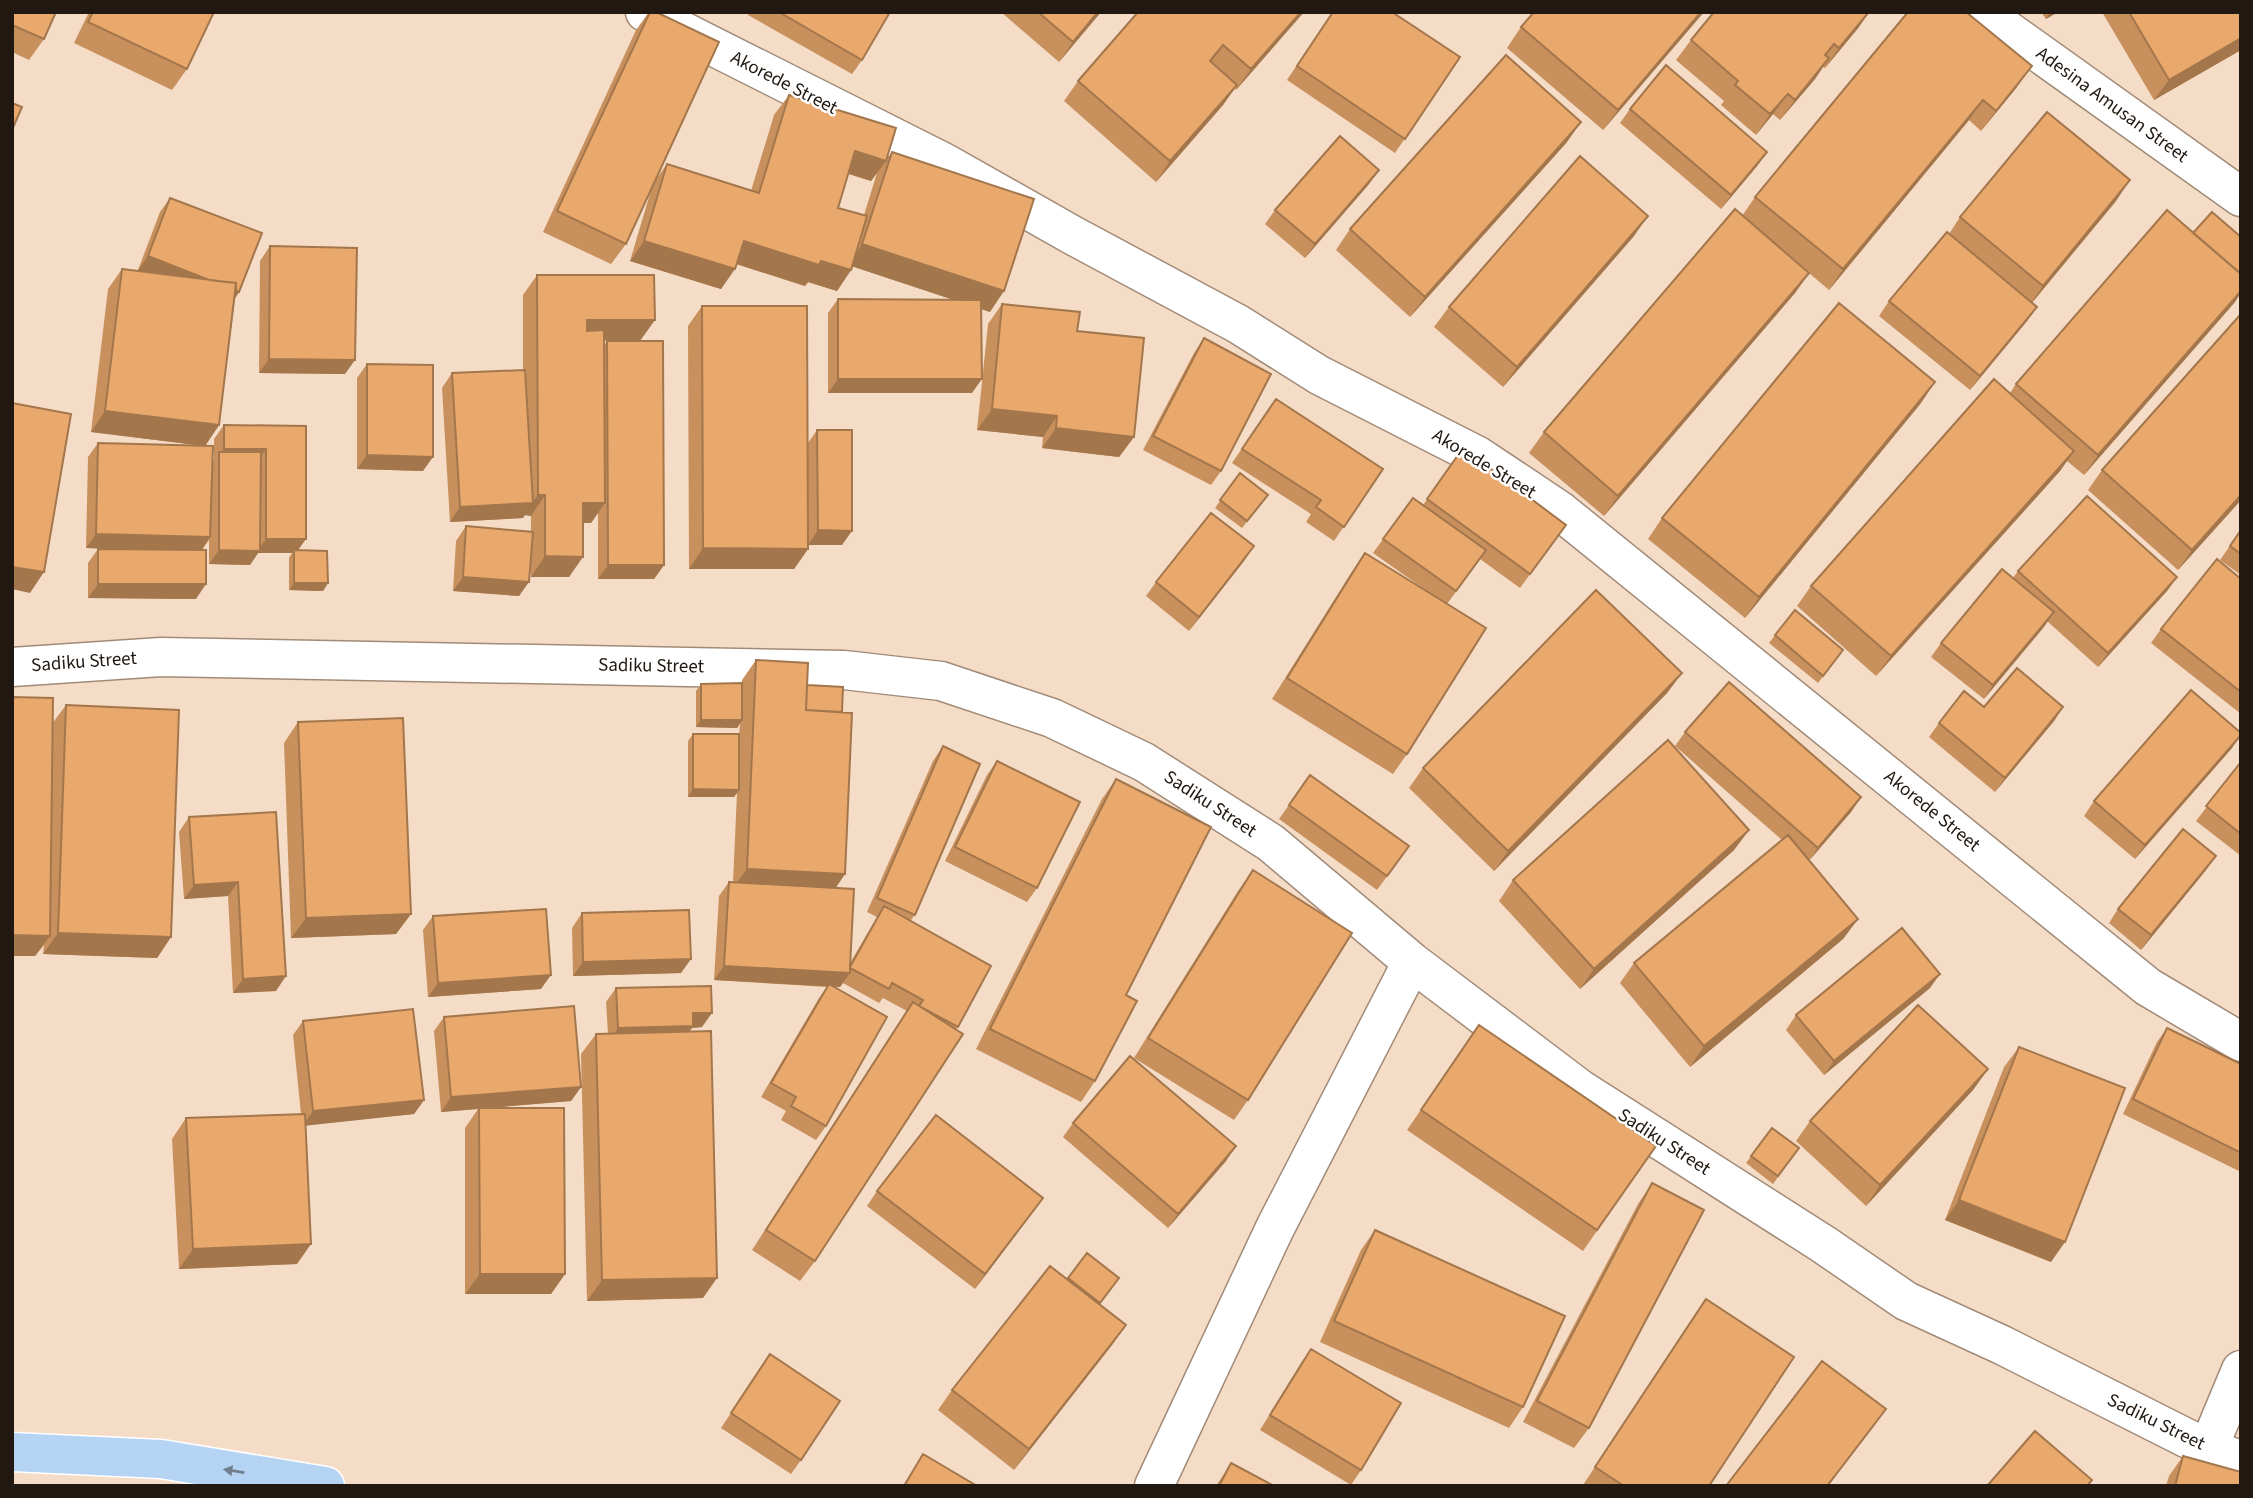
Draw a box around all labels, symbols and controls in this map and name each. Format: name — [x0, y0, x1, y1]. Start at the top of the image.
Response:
street label: Adesina Amusan Street — [2030, 40, 2194, 170]
street label: Akorede Street — [726, 44, 843, 122]
street label: Akorede Street — [1427, 422, 1542, 506]
street label: Sadiku Street — [30, 645, 138, 679]
street label: Sadiku Street — [598, 652, 705, 680]
street label: Sadiku Street — [1158, 764, 1262, 844]
street label: Akorede Street — [1878, 764, 1986, 859]
street label: Sadiku Street — [1612, 1102, 1716, 1182]
street label: Sadiku Street — [2103, 1387, 2210, 1458]
one-way arrow — [222, 1465, 244, 1476]

